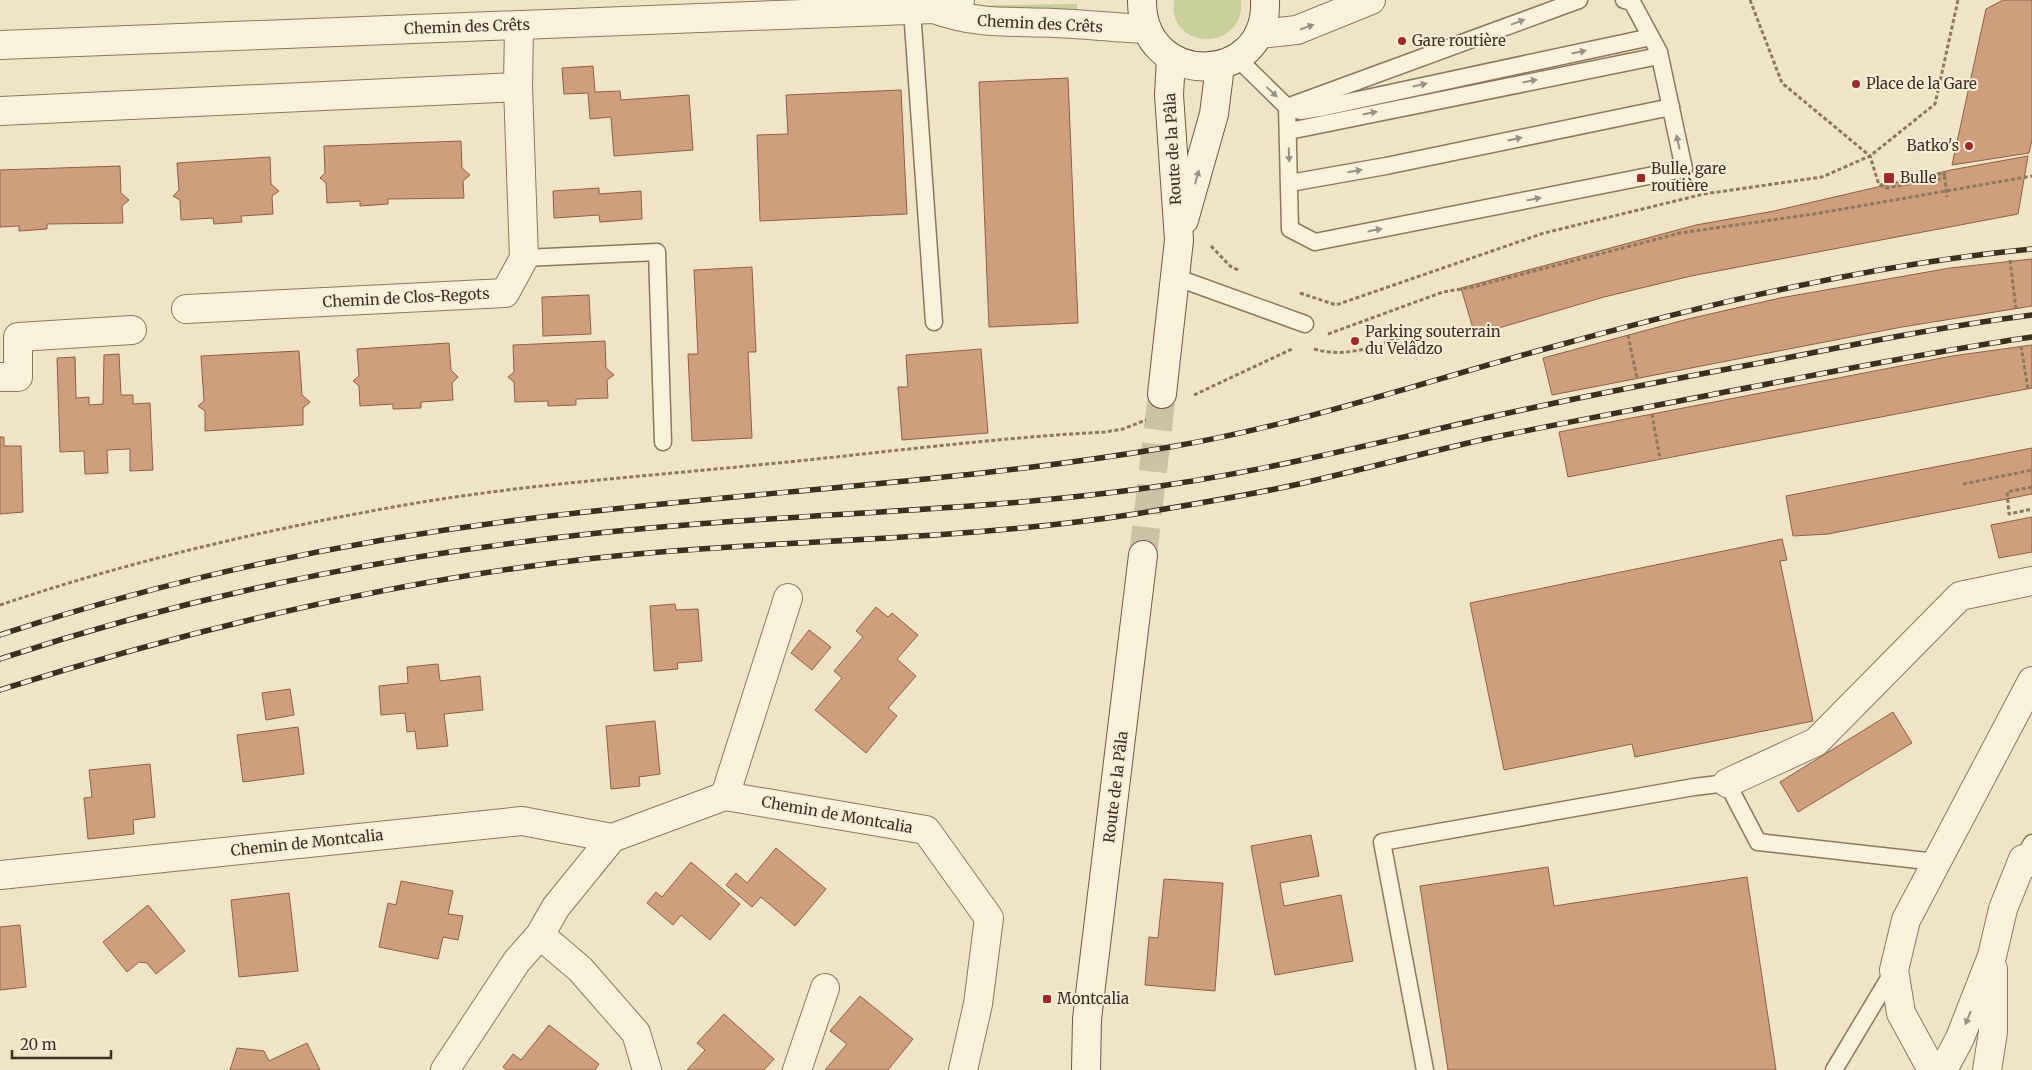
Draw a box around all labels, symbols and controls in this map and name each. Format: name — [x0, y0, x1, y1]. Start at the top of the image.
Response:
street label: Chemin des Crêts — [977, 11, 1103, 36]
street label: Chemin des Crêts — [404, 15, 530, 38]
one-way arrow — [1511, 18, 1526, 25]
one-way arrow — [1300, 23, 1315, 31]
place label: Gare routière — [1412, 31, 1506, 50]
marker: Gare routière — [1396, 35, 1408, 47]
one-way arrow — [1572, 48, 1587, 56]
place label: Place de la Gare — [1866, 74, 1977, 93]
one-way arrow — [1522, 77, 1538, 85]
marker: Place de la Gare — [1850, 78, 1862, 90]
one-way arrow — [1413, 81, 1429, 89]
one-way arrow — [1265, 86, 1277, 98]
street label: Route de la Pâla — [1160, 92, 1185, 206]
one-way arrow — [1363, 109, 1379, 117]
one-way arrow — [1674, 134, 1682, 150]
one-way arrow — [1507, 135, 1523, 143]
place label: Batko's — [1907, 136, 1959, 155]
marker: Batko's — [1963, 140, 1975, 152]
one-way arrow — [1285, 147, 1293, 163]
place label: Bulle, gare routière — [1651, 159, 1726, 195]
one-way arrow — [1348, 167, 1364, 175]
place label: Bulle — [1900, 168, 1937, 187]
one-way arrow — [1193, 169, 1201, 184]
marker: Bulle — [1882, 171, 1896, 185]
marker: Bulle, gare routière — [1635, 172, 1647, 184]
one-way arrow — [1527, 194, 1543, 202]
one-way arrow — [1367, 226, 1382, 234]
street label: Chemin de Clos-Regots — [322, 284, 490, 311]
place label: Parking souterrain du Velâdzo — [1365, 322, 1501, 358]
marker: Parking souterrain du Velâdzo — [1349, 335, 1361, 347]
street label: Route de la Pâla — [1099, 730, 1132, 844]
street label: Chemin de Montcalia — [760, 792, 914, 837]
street label: Chemin de Montcalia — [230, 825, 384, 860]
place label: Montcalia — [1057, 989, 1129, 1008]
marker: Montcalia — [1041, 993, 1053, 1005]
one-way arrow — [1964, 1011, 1972, 1026]
scale bar — [12, 1028, 111, 1060]
text: 20 m — [20, 1035, 57, 1054]

